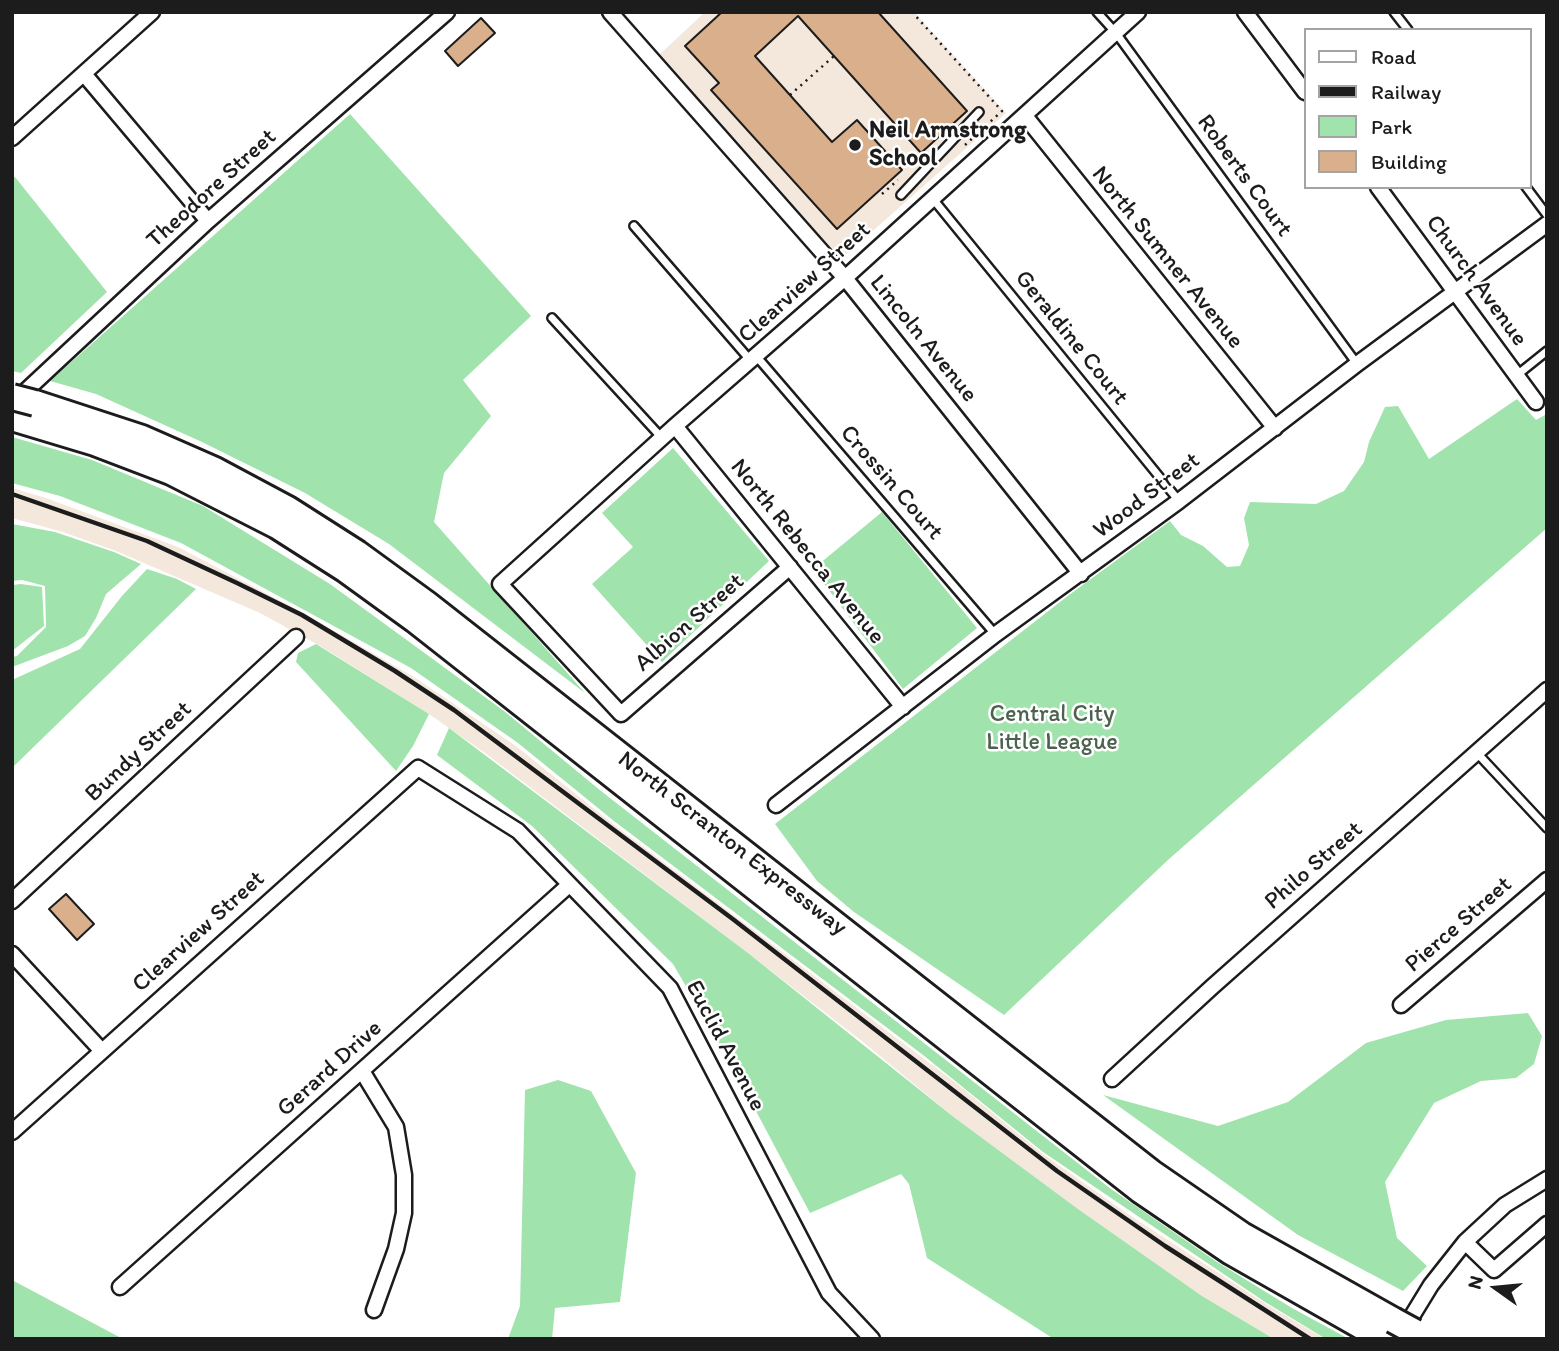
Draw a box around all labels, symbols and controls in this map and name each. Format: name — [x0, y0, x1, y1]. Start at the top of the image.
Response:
legend — [1304, 28, 1531, 189]
text: Road — [1371, 44, 1416, 69]
text: Railway — [1371, 79, 1441, 104]
street label: Roberts Court — [1190, 109, 1298, 243]
text: Park — [1371, 114, 1412, 139]
place label: Neil Armstrong School — [869, 117, 1026, 173]
street label: Theodore Street — [141, 123, 283, 255]
marker: Neil Armstrong School — [847, 137, 863, 153]
text: Building — [1371, 149, 1447, 174]
street label: North Sumner Avenue — [1085, 161, 1249, 355]
street label: Church Avenue — [1419, 210, 1533, 352]
street label: Clearview Street — [733, 216, 877, 350]
street label: Geraldine Court — [1008, 265, 1134, 411]
street label: Lincoln Avenue — [863, 269, 983, 409]
street label: Crossin Court — [833, 420, 949, 546]
street label: Wood Street — [1088, 447, 1206, 545]
street label: North Rebecca Avenue — [723, 454, 891, 650]
street label: Albion Street — [629, 568, 751, 678]
street label: Bundy Street — [80, 695, 198, 809]
park label: Central City Little League — [986, 701, 1118, 757]
street label: North Scranton Expressway — [612, 746, 852, 942]
street label: Philo Street — [1259, 816, 1369, 916]
street label: Clearview Street — [127, 865, 271, 999]
street label: Pierce Street — [1400, 871, 1518, 979]
street label: Euclid Avenue — [678, 976, 772, 1116]
street label: Gerard Drive — [272, 1014, 388, 1124]
north arrow — [1461, 1253, 1531, 1323]
text: N — [1462, 1273, 1488, 1292]

